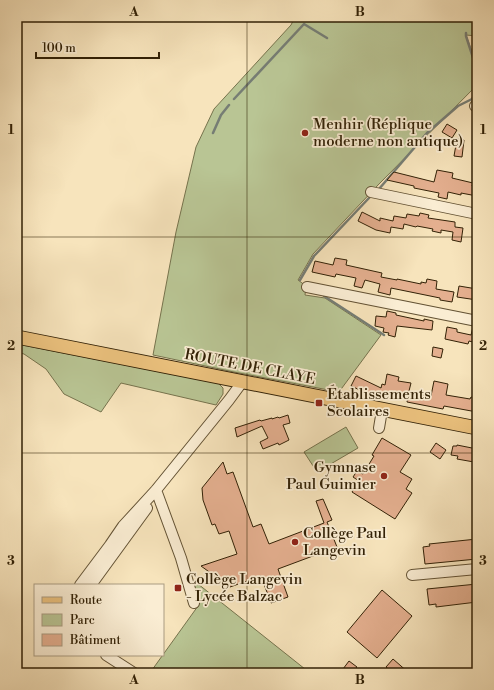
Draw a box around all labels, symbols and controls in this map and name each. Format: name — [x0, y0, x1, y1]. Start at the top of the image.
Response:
text: A — [128, 4, 139, 20]
text: B — [355, 4, 365, 20]
scale bar — [36, 34, 159, 60]
text: 100 m — [42, 41, 76, 56]
place label: Menhir (Réplique moderne non antique) — [313, 115, 463, 151]
text: 1 — [8, 122, 15, 138]
text: 1 — [480, 122, 487, 138]
marker: Menhir (Réplique moderne non antique) — [300, 128, 310, 138]
text: 2 — [7, 338, 15, 354]
text: 2 — [479, 338, 487, 354]
street label: ROUTE DE CLAYE — [183, 345, 317, 389]
place label: Établissements Scolaires — [327, 384, 431, 421]
marker: Établissements Scolaires — [314, 398, 324, 408]
place label: Gymnase Paul Guimier — [286, 458, 377, 494]
marker: Gymnase Paul Guimier — [379, 471, 389, 481]
place label: Collège Paul Langevin — [303, 524, 387, 560]
marker: Collège Paul Langevin — [290, 537, 300, 547]
text: 3 — [7, 553, 15, 569]
text: 3 — [479, 553, 487, 569]
place label: Collège Langevin - Lycée Balzac — [186, 570, 302, 606]
marker: Collège Langevin - Lycée Balzac — [173, 583, 183, 593]
legend — [34, 584, 164, 656]
text: Route — [70, 593, 102, 608]
text: Parc — [70, 613, 95, 628]
text: Bâtiment — [69, 633, 121, 648]
text: A — [128, 672, 139, 688]
text: B — [355, 672, 365, 688]

